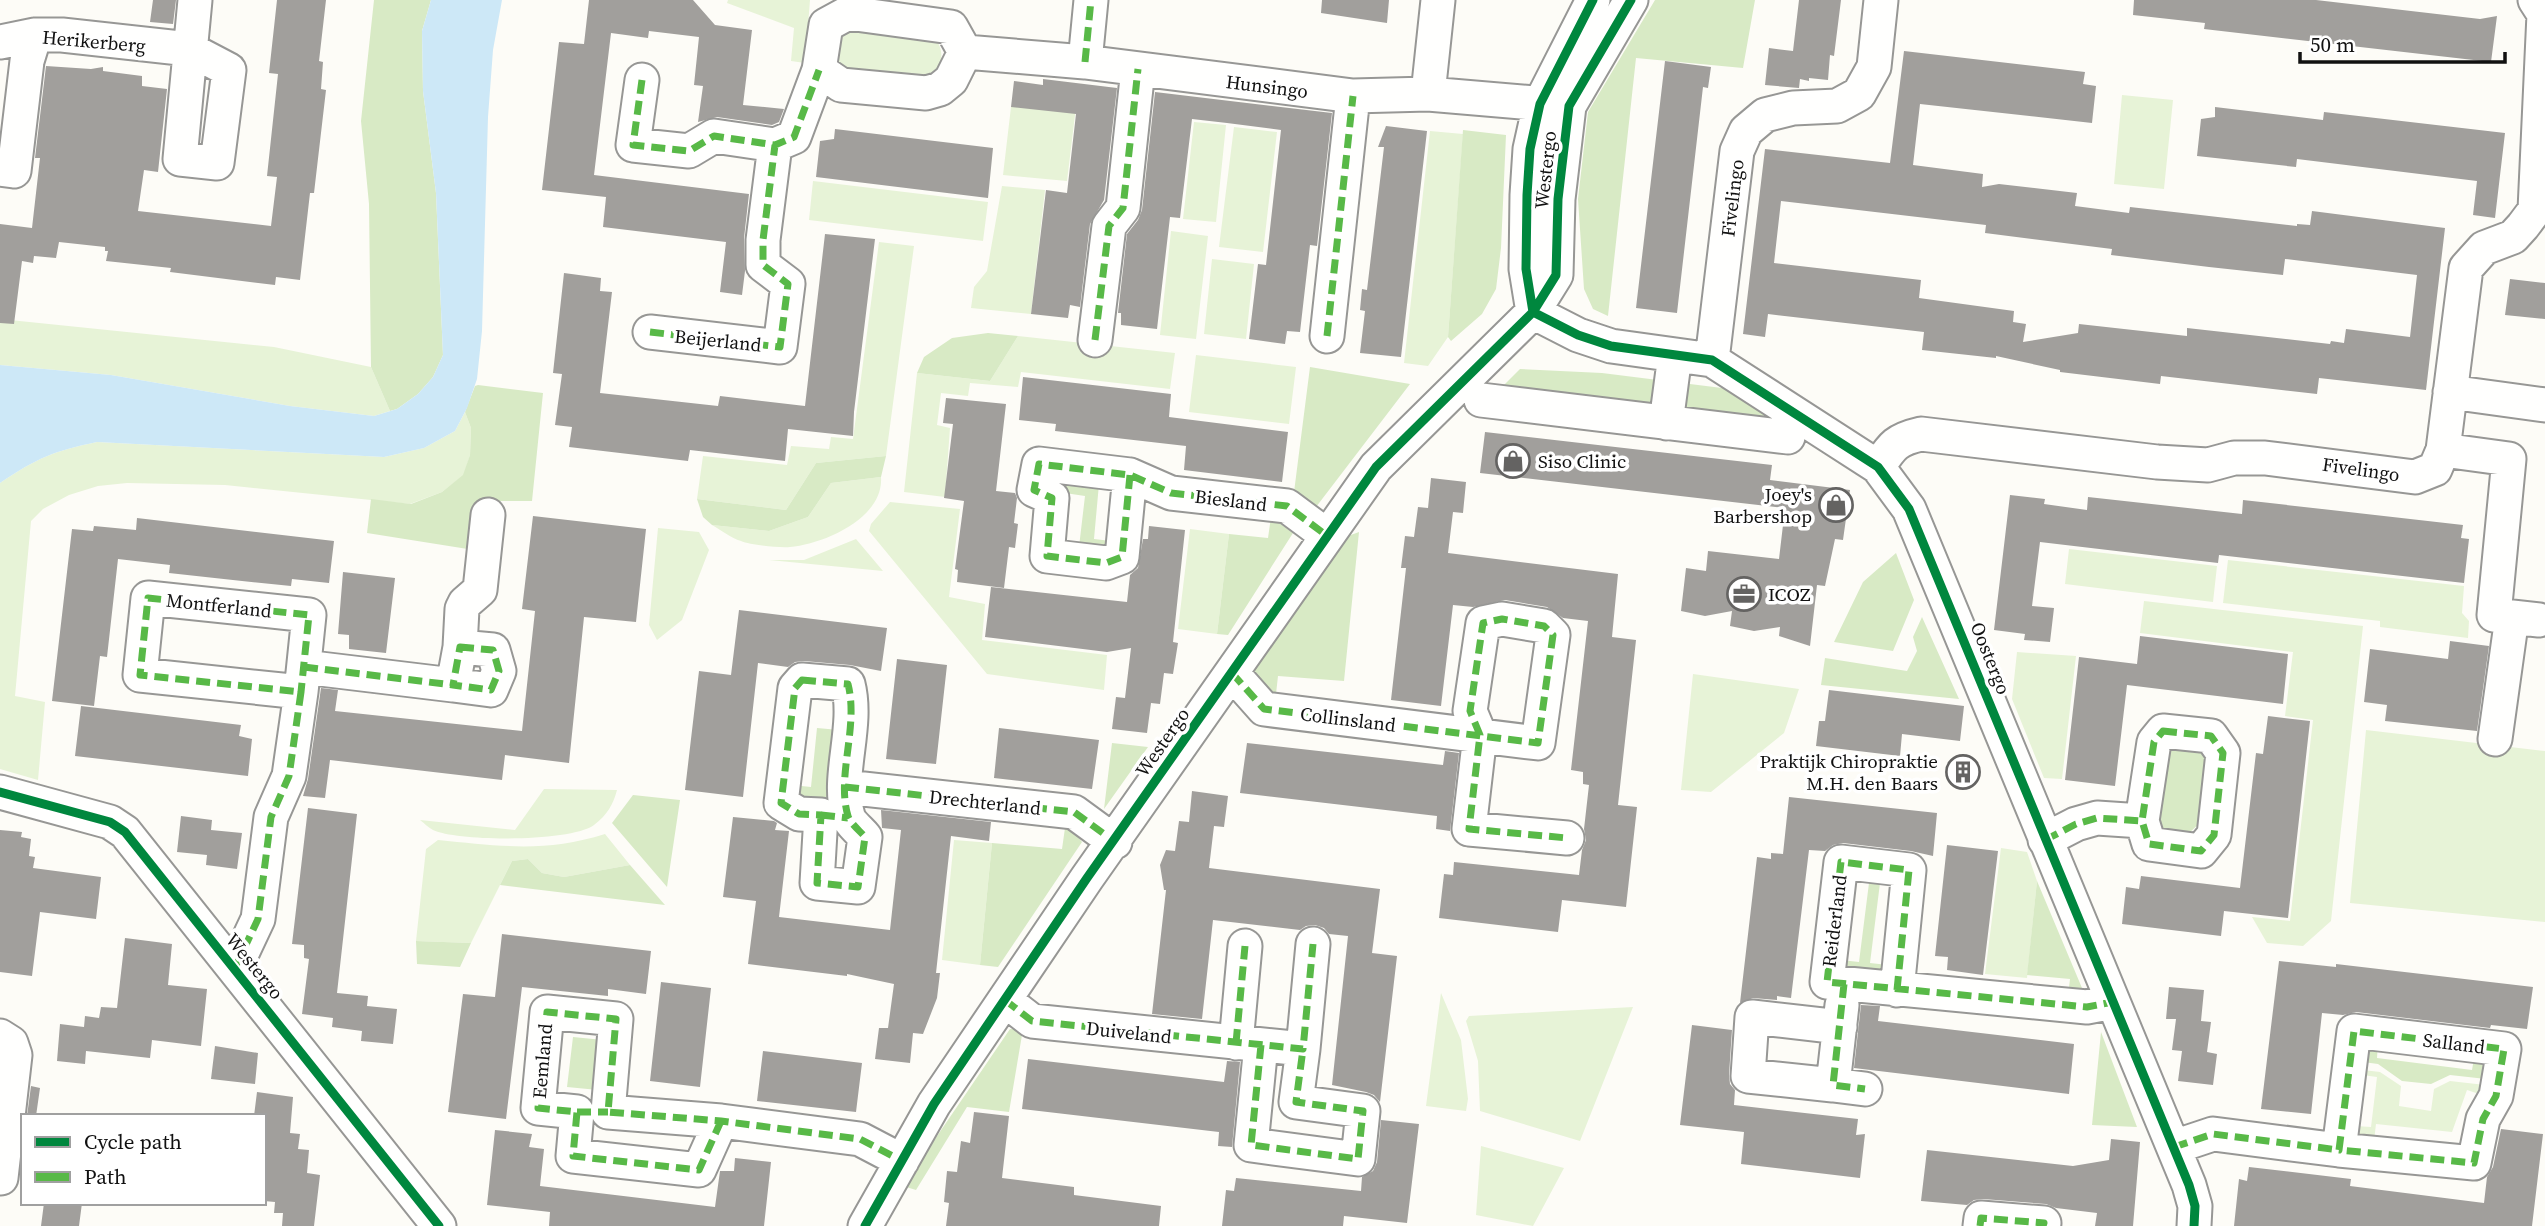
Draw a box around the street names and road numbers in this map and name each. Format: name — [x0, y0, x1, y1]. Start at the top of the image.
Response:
street label: Herikerberg — [41, 24, 147, 58]
street label: Hunsingo — [1224, 68, 1310, 104]
street label: Westergo — [1528, 130, 1562, 210]
street label: Fivelingo — [1714, 158, 1750, 238]
street label: Beijerland — [673, 323, 763, 358]
street label: Fivelingo — [2321, 451, 2401, 487]
street label: Biesland — [1193, 483, 1269, 517]
street label: Montferland — [165, 587, 273, 623]
street label: Oostergo — [1965, 618, 2017, 698]
street label: Collinsland — [1299, 700, 1398, 738]
street label: Westergo — [1129, 702, 1195, 782]
street label: Drechterland — [928, 783, 1042, 821]
street label: Reiderland — [1815, 873, 1853, 969]
street label: Westergo — [220, 927, 290, 1005]
street label: Duiveland — [1085, 1015, 1173, 1049]
street label: Eemland — [526, 1022, 558, 1100]
street label: Salland — [2421, 1026, 2487, 1060]

